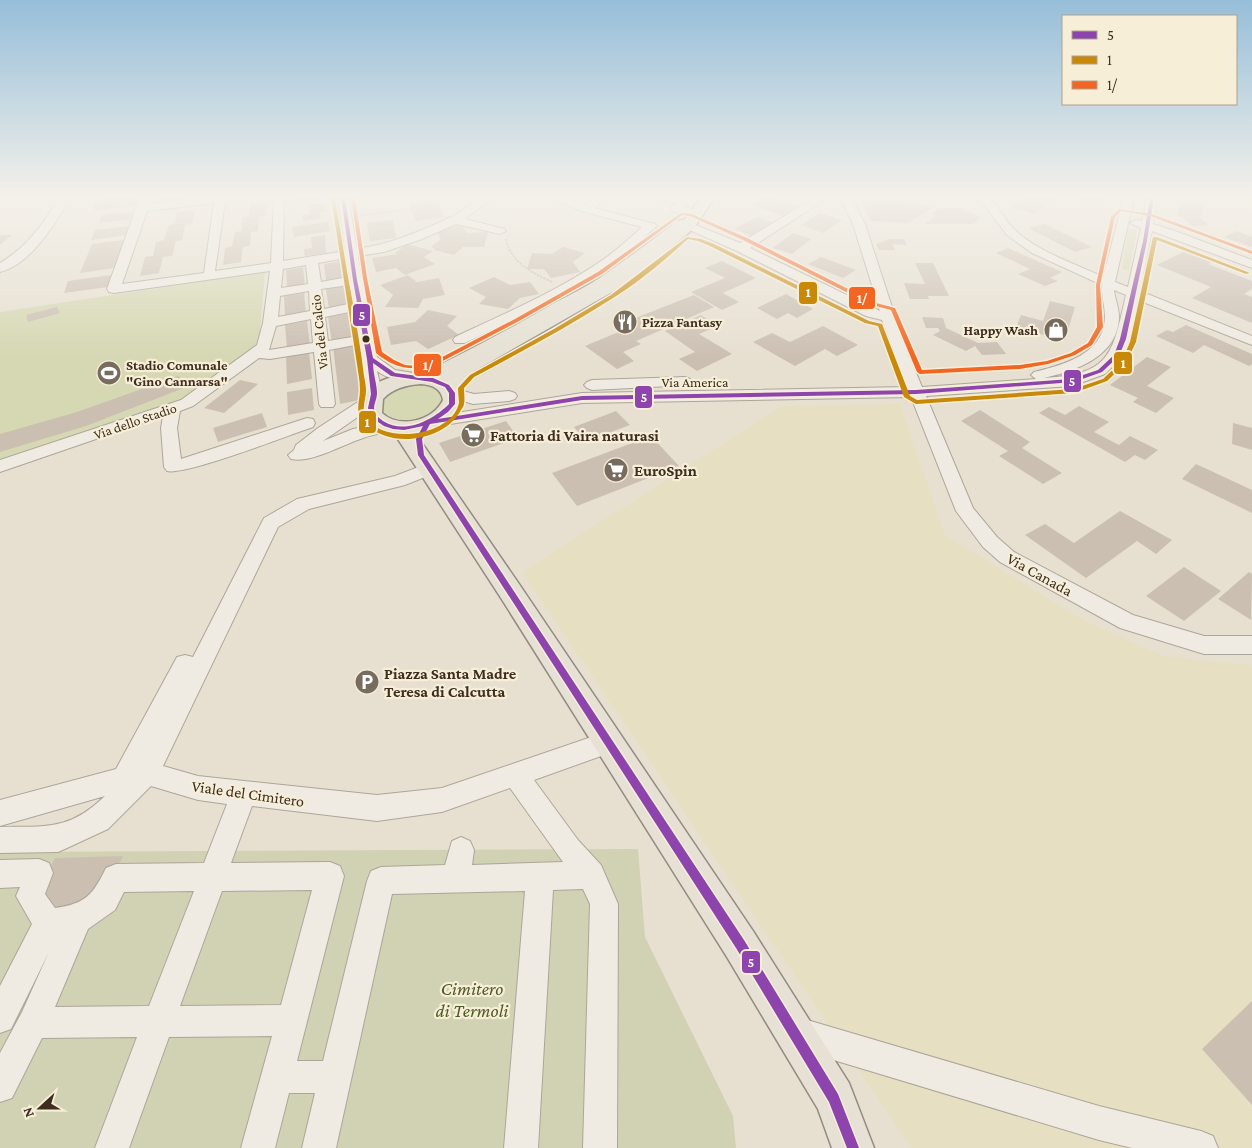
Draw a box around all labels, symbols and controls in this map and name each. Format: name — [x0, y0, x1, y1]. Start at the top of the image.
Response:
legend — [1062, 15, 1237, 105]
text: 5 — [1107, 27, 1114, 43]
text: 1 — [1107, 52, 1112, 68]
text: 1/ — [1107, 77, 1117, 93]
line badge: 1 — [798, 281, 818, 305]
text: 1 — [805, 284, 811, 300]
line badge: 1/ — [848, 286, 876, 310]
text: 1/ — [857, 290, 867, 306]
street label: Via del Calcio — [307, 294, 331, 370]
line badge: 5 — [352, 303, 371, 327]
text: 5 — [359, 307, 366, 323]
restaurant icon: Pizza Fantasy — [612, 309, 638, 335]
place label: Pizza Fantasy — [642, 314, 722, 330]
shop icon: Happy Wash — [1043, 317, 1069, 343]
place label: Happy Wash — [964, 322, 1038, 338]
unlabelled marker — [361, 334, 371, 344]
line badge: 1 — [1113, 351, 1133, 375]
line badge: 1/ — [413, 353, 442, 377]
text: 1 — [1120, 355, 1126, 371]
place label: Stadio Comunale "Gino Cannarsa" — [126, 357, 228, 389]
text: 1/ — [423, 357, 433, 373]
sports icon: Stadio Comunale "Gino Cannarsa" — [96, 360, 122, 386]
line badge: 5 — [1063, 369, 1082, 393]
text: 5 — [1069, 373, 1076, 389]
street label: Via America — [662, 374, 729, 390]
line badge: 5 — [634, 385, 653, 409]
text: 5 — [641, 389, 648, 405]
street label: Via dello Stadio — [91, 399, 179, 443]
line badge: 1 — [358, 410, 377, 434]
text: 1 — [364, 414, 370, 430]
supermarket icon: Fattoria di Vaira naturasi — [460, 422, 486, 448]
place label: Fattoria di Vaira naturasi — [490, 427, 659, 444]
supermarket icon: EuroSpin — [603, 457, 629, 483]
place label: EuroSpin — [634, 462, 697, 479]
street label: Via Canada — [1004, 550, 1076, 600]
place label: Piazza Santa Madre Teresa di Calcutta — [384, 665, 517, 700]
parking icon: Piazza Santa Madre Teresa di Calcutta — [354, 669, 380, 695]
street label: Viale del Cimitero — [191, 777, 305, 810]
line badge: 5 — [741, 950, 761, 974]
text: 5 — [748, 954, 755, 970]
park label: Cimitero di Termoli — [436, 978, 509, 1021]
north arrow — [15, 1083, 65, 1133]
text: N — [19, 1105, 37, 1120]

